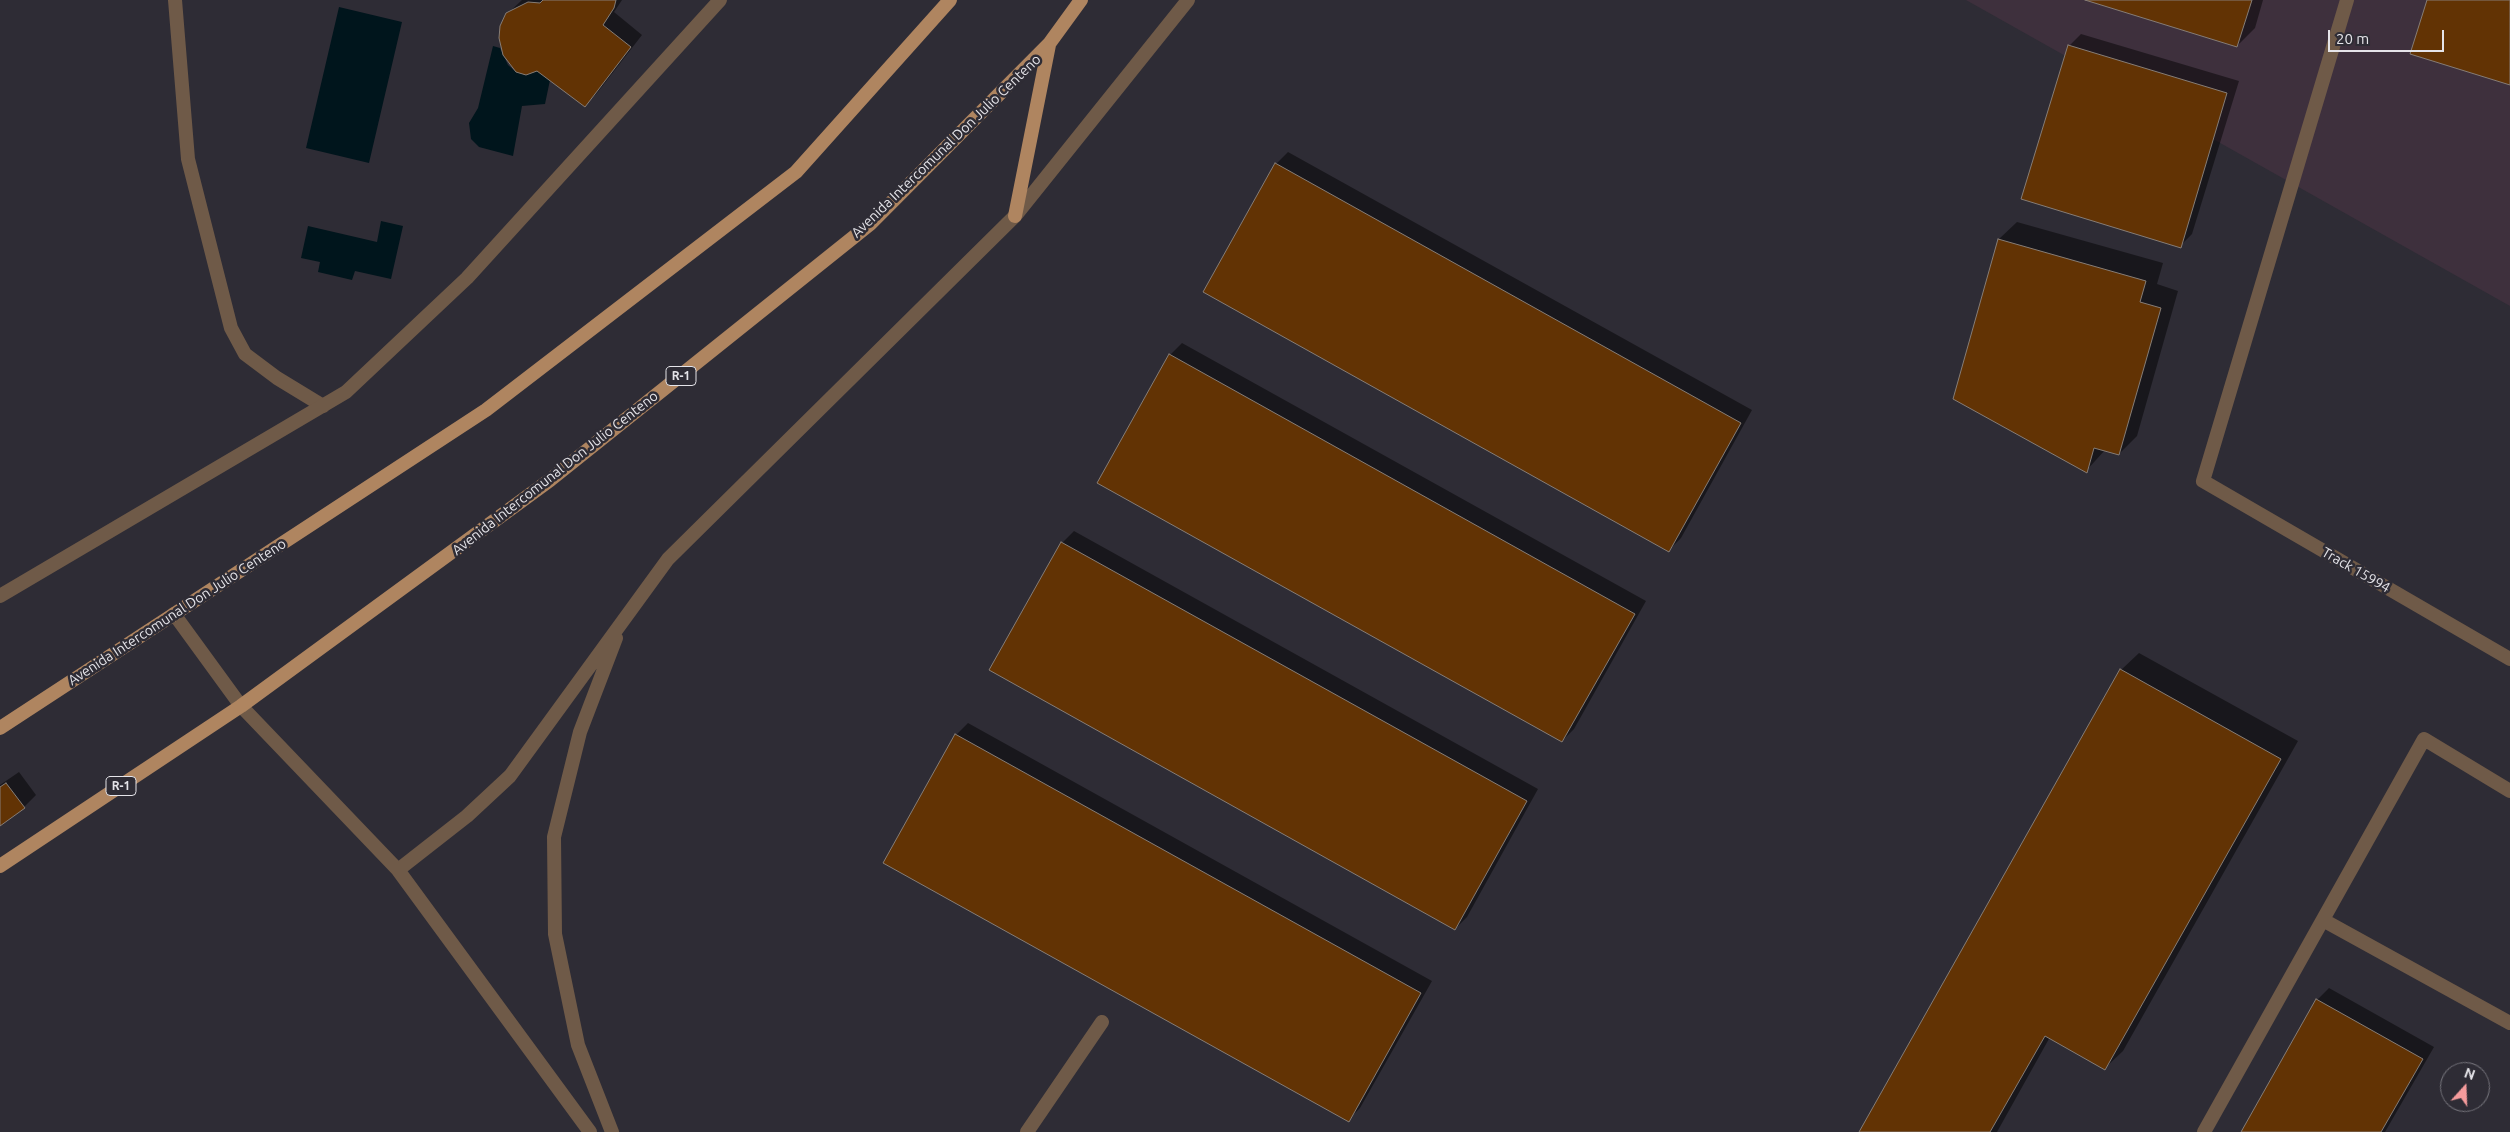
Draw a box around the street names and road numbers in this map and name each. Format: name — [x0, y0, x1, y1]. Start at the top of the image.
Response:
street label: Avenida Intercomunal Don Julio Centeno — [848, 51, 1044, 241]
road number: R-1 — [666, 366, 696, 386]
street label: Avenida Intercomunal Don Julio Centeno — [449, 387, 661, 559]
street label: Avenida Intercomunal Don Julio Centeno — [65, 535, 289, 689]
street label: Track 15994 — [2319, 544, 2393, 596]
road number: R-1 — [106, 776, 136, 796]

